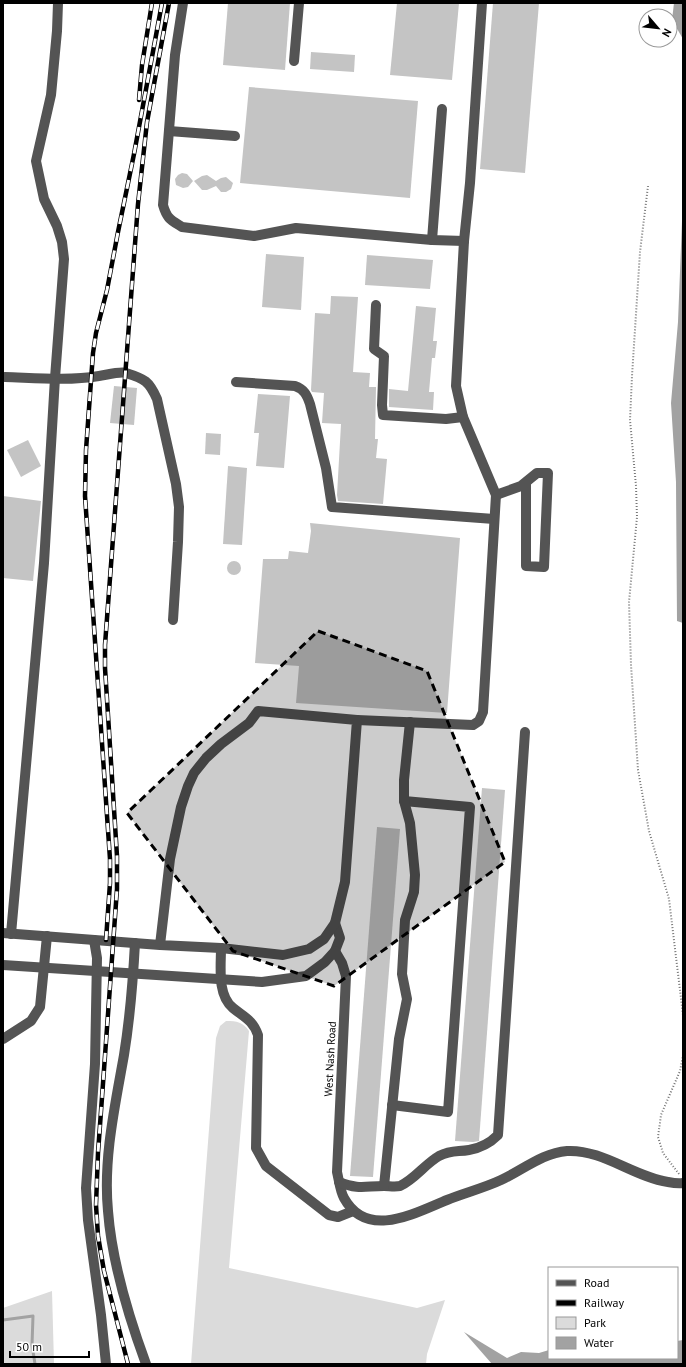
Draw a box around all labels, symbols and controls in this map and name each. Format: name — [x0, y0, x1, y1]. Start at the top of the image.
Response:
north arrow — [638, 8, 678, 48]
text: N — [659, 26, 675, 39]
street label: West Nash Road — [321, 1021, 339, 1097]
legend — [548, 1267, 678, 1359]
text: Road — [584, 1275, 609, 1290]
text: Railway — [584, 1295, 624, 1310]
text: Park — [584, 1315, 606, 1330]
scale bar — [10, 1333, 89, 1359]
text: Water — [584, 1335, 614, 1350]
text: 50 m — [16, 1339, 42, 1354]

